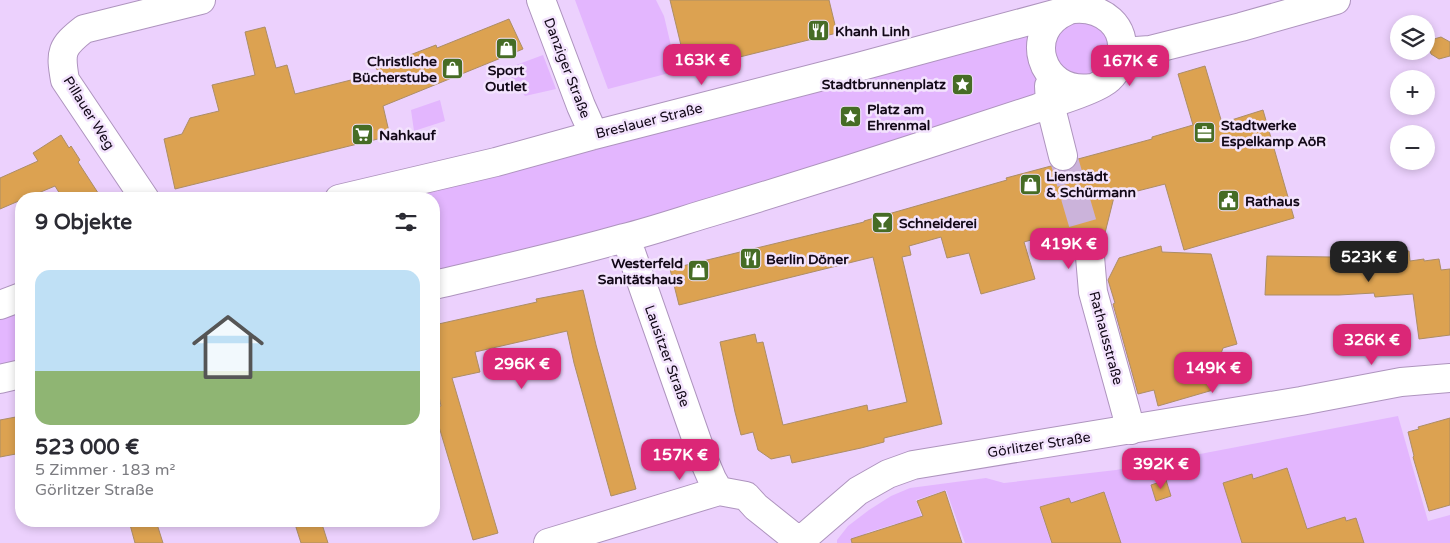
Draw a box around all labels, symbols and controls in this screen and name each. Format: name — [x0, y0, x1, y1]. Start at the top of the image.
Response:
street label: Danziger Straße — [540, 15, 594, 121]
map controls — [1390, 15, 1435, 170]
button: layers — [1390, 15, 1435, 60]
restaurant icon: Khanh Linh — [807, 19, 831, 43]
place label: Khanh Linh — [835, 23, 910, 40]
shop icon: Sport Outlet — [494, 36, 518, 60]
pin: 163K € — [661, 44, 743, 86]
pin: 167K € — [1089, 44, 1171, 87]
text: 163K € — [674, 50, 730, 70]
text: 167K € — [1102, 51, 1158, 71]
place label: Christliche Bücherstube — [352, 53, 437, 86]
shop icon: Christliche Bücherstube — [441, 57, 465, 81]
place label: Sport Outlet — [485, 62, 528, 95]
button: + — [1390, 70, 1435, 115]
place icon: Stadtbrunnenplatz — [950, 72, 974, 96]
street label: Pillauer Weg — [60, 73, 118, 153]
place label: Stadtbrunnenplatz — [822, 76, 946, 93]
street label: Breslauer Straße — [594, 99, 704, 142]
place label: Platz am Ehrenmal — [867, 101, 930, 134]
place icon: Platz am Ehrenmal — [839, 105, 863, 129]
place label: Stadtwerke Espelkamp AöR — [1221, 117, 1326, 150]
office icon: Stadtwerke Espelkamp AöR — [1193, 121, 1217, 145]
supermarket icon: Nahkauf — [351, 123, 375, 147]
button: − — [1390, 125, 1435, 170]
place label: Nahkauf — [379, 127, 436, 144]
place label: Lienstädt & Schürmann — [1046, 168, 1136, 201]
shop icon: Lienstädt & Schürmann — [1018, 172, 1042, 196]
public building icon: Rathaus — [1217, 189, 1241, 213]
place label: Rathaus — [1245, 193, 1300, 210]
icon: filters — [392, 208, 420, 236]
text: 9 Objekte — [35, 210, 132, 235]
bar icon: Schneiderei — [871, 211, 895, 235]
place label: Schneiderei — [899, 215, 977, 232]
pin: 419K € — [1028, 228, 1110, 270]
text: 419K € — [1041, 234, 1097, 254]
pin: 523K € — [1328, 240, 1410, 283]
restaurant icon: Berlin Döner — [738, 247, 762, 271]
text: 523K € — [1341, 247, 1397, 267]
place label: Berlin Döner — [766, 251, 849, 268]
place label: Westerfeld Sanitätshaus — [598, 255, 683, 288]
shop icon: Westerfeld Sanitätshaus — [687, 259, 711, 283]
street label: Rathausstraße — [1085, 289, 1127, 387]
icon: home — [183, 302, 273, 392]
street label: Lausitzer Straße — [641, 303, 693, 409]
pin: 326K € — [1331, 324, 1413, 366]
text: 326K € — [1344, 330, 1400, 350]
pin: 296K € — [481, 348, 563, 390]
pin: 149K € — [1172, 352, 1254, 394]
text: 296K € — [494, 354, 550, 374]
text: 149K € — [1185, 358, 1241, 378]
street label: Görlitzer Straße — [986, 428, 1092, 462]
text: 523 000 € — [35, 435, 139, 460]
pin: 157K € — [639, 438, 721, 481]
text: 157K € — [652, 445, 708, 465]
pin: 392K € — [1120, 448, 1202, 490]
text: 392K € — [1133, 454, 1189, 474]
text: 5 Zimmer · 183 m² — [35, 460, 175, 480]
text: Görlitzer Straße — [35, 480, 154, 500]

